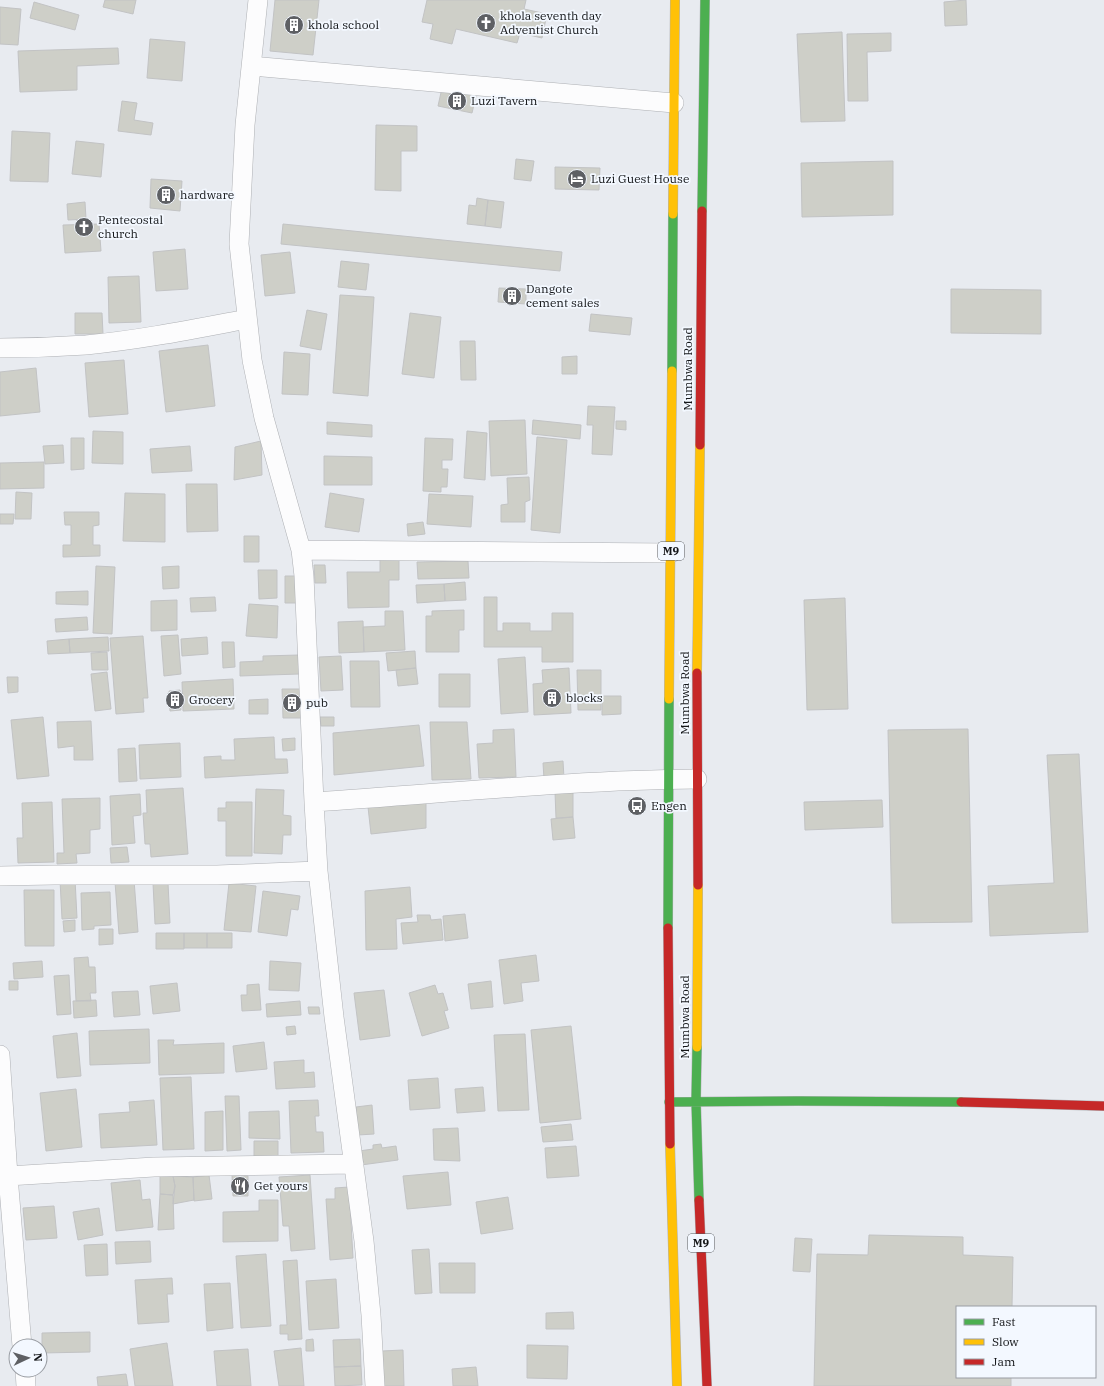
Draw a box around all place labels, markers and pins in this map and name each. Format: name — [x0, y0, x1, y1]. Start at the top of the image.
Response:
place label: khola seventh day Adventist Church — [500, 8, 602, 37]
church icon: khola seventh day Adventist Church — [475, 12, 497, 34]
building icon: khola school — [283, 14, 305, 36]
place label: khola school — [308, 17, 379, 32]
building icon: Luzi Tavern — [446, 90, 468, 112]
place label: Luzi Tavern — [471, 93, 538, 108]
hotel icon: Luzi Guest House — [566, 168, 588, 190]
place label: Luzi Guest House — [591, 171, 689, 186]
building icon: hardware — [155, 184, 177, 206]
place label: hardware — [180, 187, 234, 202]
place label: Pentecostal church — [98, 212, 163, 241]
church icon: Pentecostal church — [73, 216, 95, 238]
place label: Dangote cement sales — [526, 281, 600, 310]
building icon: Dangote cement sales — [501, 285, 523, 307]
building icon: blocks — [541, 687, 563, 709]
building icon: Grocery — [164, 689, 186, 711]
place label: blocks — [566, 690, 603, 705]
place label: Grocery — [189, 692, 235, 707]
building icon: pub — [281, 692, 303, 714]
place label: pub — [306, 695, 328, 710]
bus stop icon: Engen — [626, 795, 648, 817]
place label: Engen — [651, 798, 687, 813]
restaurant icon: Get yours — [229, 1175, 251, 1197]
place label: Get yours — [254, 1178, 308, 1193]

